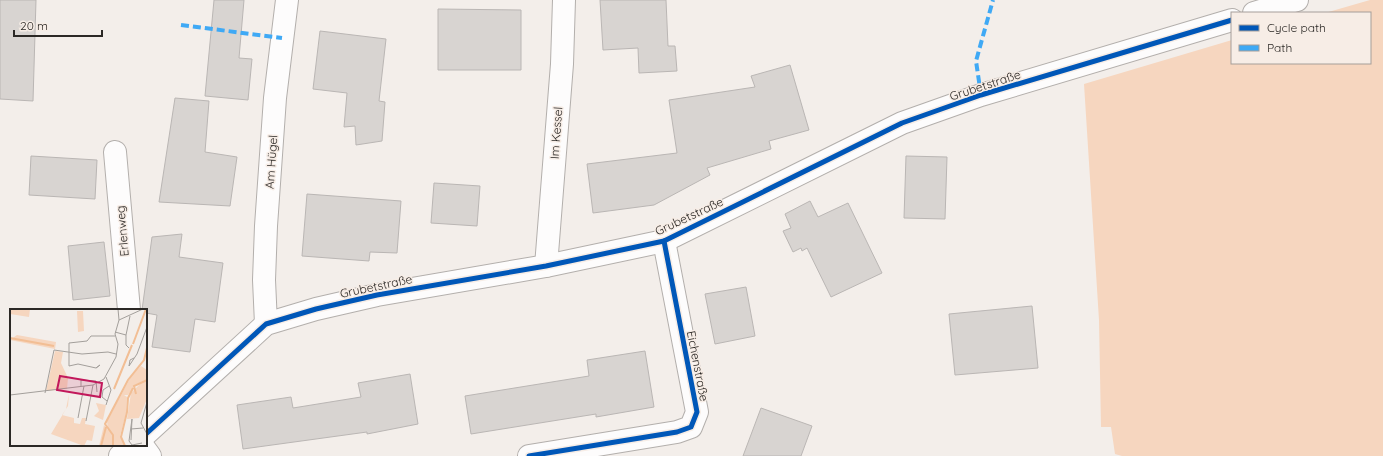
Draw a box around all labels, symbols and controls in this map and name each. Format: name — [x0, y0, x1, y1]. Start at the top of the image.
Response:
scale bar — [14, 12, 102, 38]
legend — [1231, 12, 1371, 64]
text: 20 m — [20, 18, 48, 33]
text: Cycle path — [1267, 20, 1326, 35]
text: Path — [1267, 40, 1292, 55]
street label: Grubetstraße — [948, 66, 1023, 104]
street label: Im Kessel — [547, 106, 565, 160]
street label: Am Hügel — [262, 134, 280, 190]
street label: Grubetstraße — [652, 194, 726, 238]
street label: Erlenweg — [112, 205, 132, 257]
street label: Grubetstraße — [338, 271, 414, 301]
inset map — [10, 309, 147, 446]
street label: Eichenstraße — [684, 329, 712, 403]

